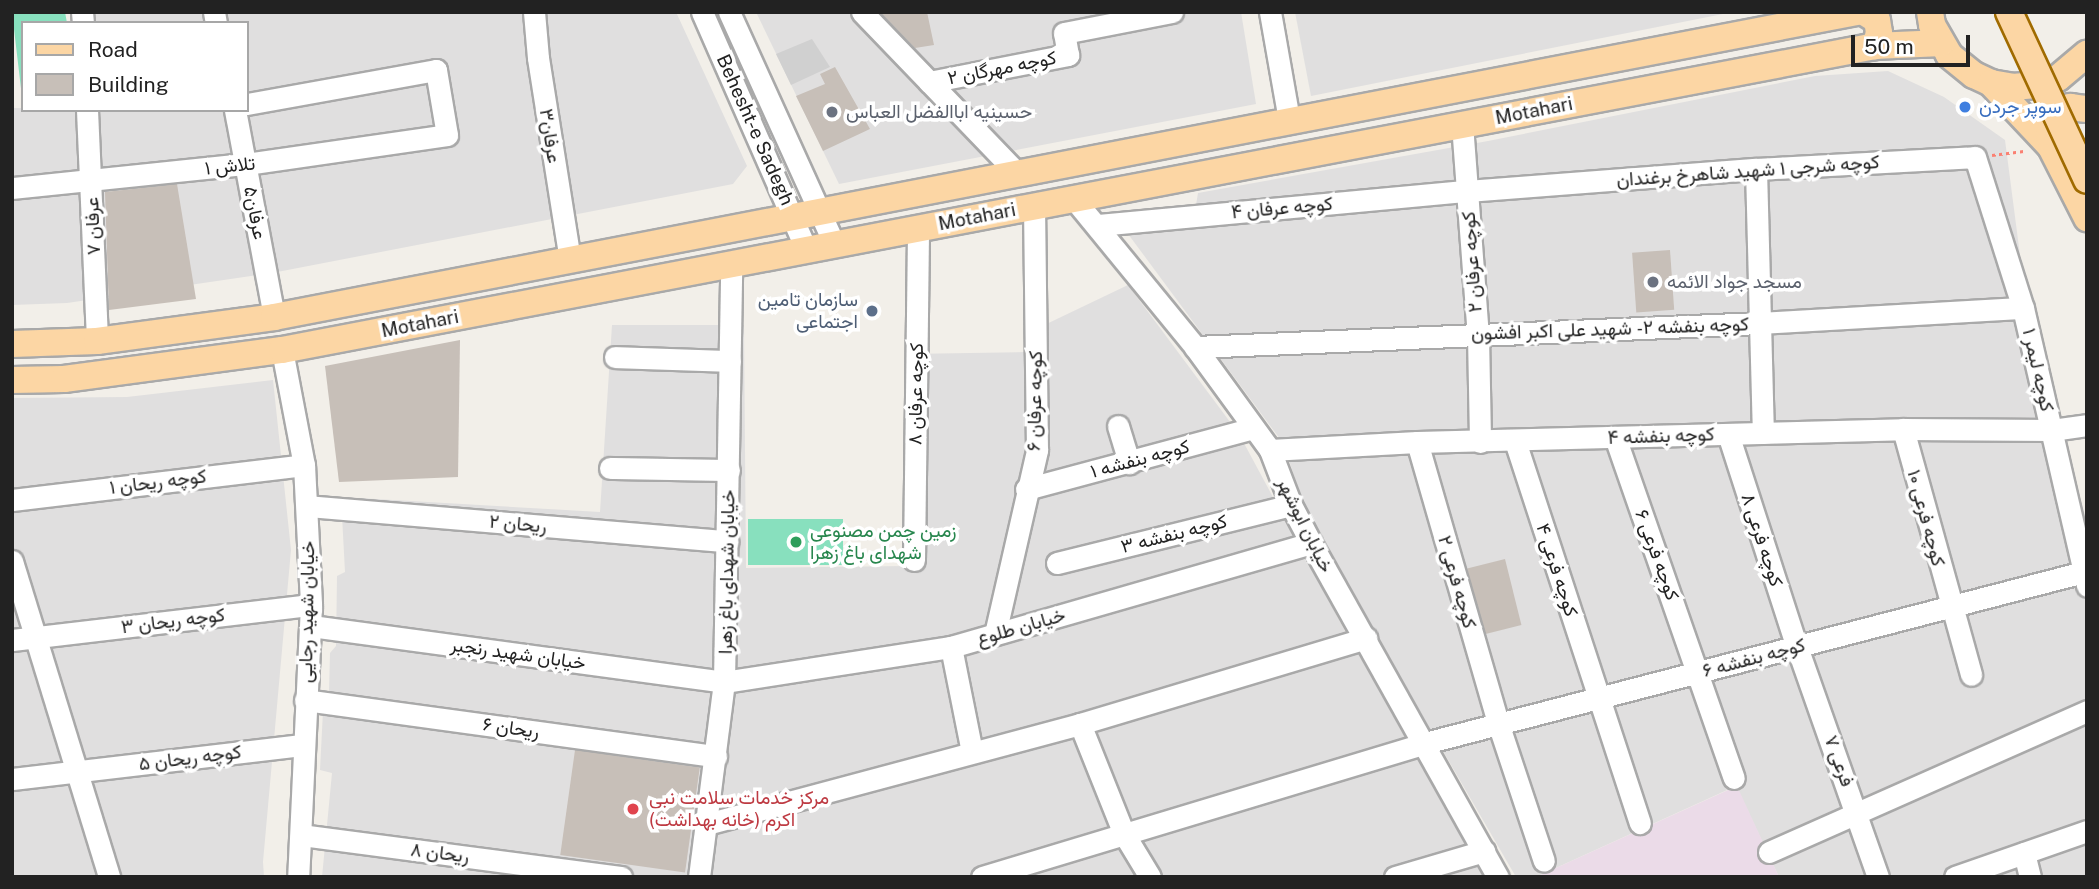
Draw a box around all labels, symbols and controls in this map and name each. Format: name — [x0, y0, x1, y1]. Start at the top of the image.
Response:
legend — [21, 21, 248, 112]
scale bar — [1854, 21, 1973, 65]
text: 50 m — [1864, 34, 1914, 59]
text: Road — [88, 37, 138, 62]
street label: کوچه مهرگان ۲ — [946, 46, 1058, 90]
street label: Behesht-e Sadegh — [711, 51, 799, 209]
text: Building — [88, 72, 169, 97]
street label: Motahari — [1493, 92, 1575, 130]
place label: سوپر جردن — [1979, 96, 2061, 118]
marker: سوپر جردن — [1957, 99, 1973, 115]
place label: حسینیه اباالفضل العباس — [846, 101, 1032, 123]
marker: حسینیه اباالفضل العباس — [824, 104, 840, 120]
street label: عرفان۳ — [534, 107, 566, 165]
street label: کوچه شرجی ۱ شهید شاهرخ برغندان — [1616, 150, 1880, 192]
street label: تلاش ۱ — [204, 152, 256, 180]
street label: عرفان۵ — [239, 184, 271, 242]
street label: کوچه عرفان ۴ — [1230, 192, 1334, 224]
street label: عرفان ۷ — [81, 196, 105, 256]
street label: Motahari — [936, 198, 1018, 236]
street label: کوچه عرفان ۲ — [1457, 211, 1487, 313]
place label: مسجد جواد الائمه — [1667, 271, 1802, 293]
marker: مسجد جواد الائمه — [1645, 274, 1661, 290]
place label: سازمان تامین اجتماعی — [758, 289, 858, 333]
marker: سازمان تامین اجتماعی — [864, 303, 880, 319]
street label: Motahari — [379, 305, 461, 343]
street label: کوچه بنفشه ۲ - شهید علی اکبر افشون — [1468, 313, 1752, 345]
street label: کوچه لیمر ۱ — [2017, 326, 2059, 414]
street label: کوچه عرفان ۸ — [904, 343, 928, 445]
street label: کوچه عرفان ۶ — [1023, 351, 1047, 451]
street label: کوچه بنفشه ۴ — [1607, 423, 1715, 449]
street label: کوچه بنفشه ۱ — [1088, 435, 1192, 483]
street label: کوچه ریحان ۱ — [108, 465, 208, 499]
street label: کوچه فرعی ۱۰ — [1902, 467, 1950, 569]
street label: خیابان ابوشهر — [1272, 474, 1338, 576]
street label: خیابان شهدای باغ‌ زهرا — [714, 490, 740, 654]
street label: کوچه فرعی ۸ — [1736, 491, 1788, 589]
street label: کوچه فرعی ۶ — [1630, 507, 1684, 603]
street label: ریحان ۲ — [488, 510, 548, 538]
street label: کوچه بنفشه ۳ — [1119, 510, 1229, 558]
place label: زمین چمن مصنوعی شهدای باغ زهرا — [810, 520, 957, 564]
street label: کوچه فرعی ۴ — [1531, 521, 1583, 619]
street label: کوچه فرعی ۲ — [1433, 533, 1481, 631]
marker: زمین چمن مصنوعی شهدای باغ زهرا — [788, 534, 804, 550]
street label: خیابان شهید رجایی — [294, 541, 320, 683]
street label: کوچه ریحان ۳ — [120, 603, 226, 639]
street label: خیابان طلوع — [974, 603, 1068, 651]
street label: خیابان شهید رنجبر — [449, 633, 587, 675]
street label: کوچه بنفشه ۶ — [1700, 633, 1808, 683]
street label: ریحان ۶ — [481, 713, 541, 743]
street label: فرعی ۷ — [1819, 732, 1859, 790]
street label: کوچه ریحان ۵ — [137, 740, 243, 776]
place label: مرکز خدمات سلامت نبی اکرم (خانه بهداشت) — [649, 787, 829, 831]
marker: مرکز خدمات سلامت نبی اکرم (خانه بهداشت) — [623, 799, 643, 819]
street label: ریحان ۸ — [409, 838, 471, 868]

